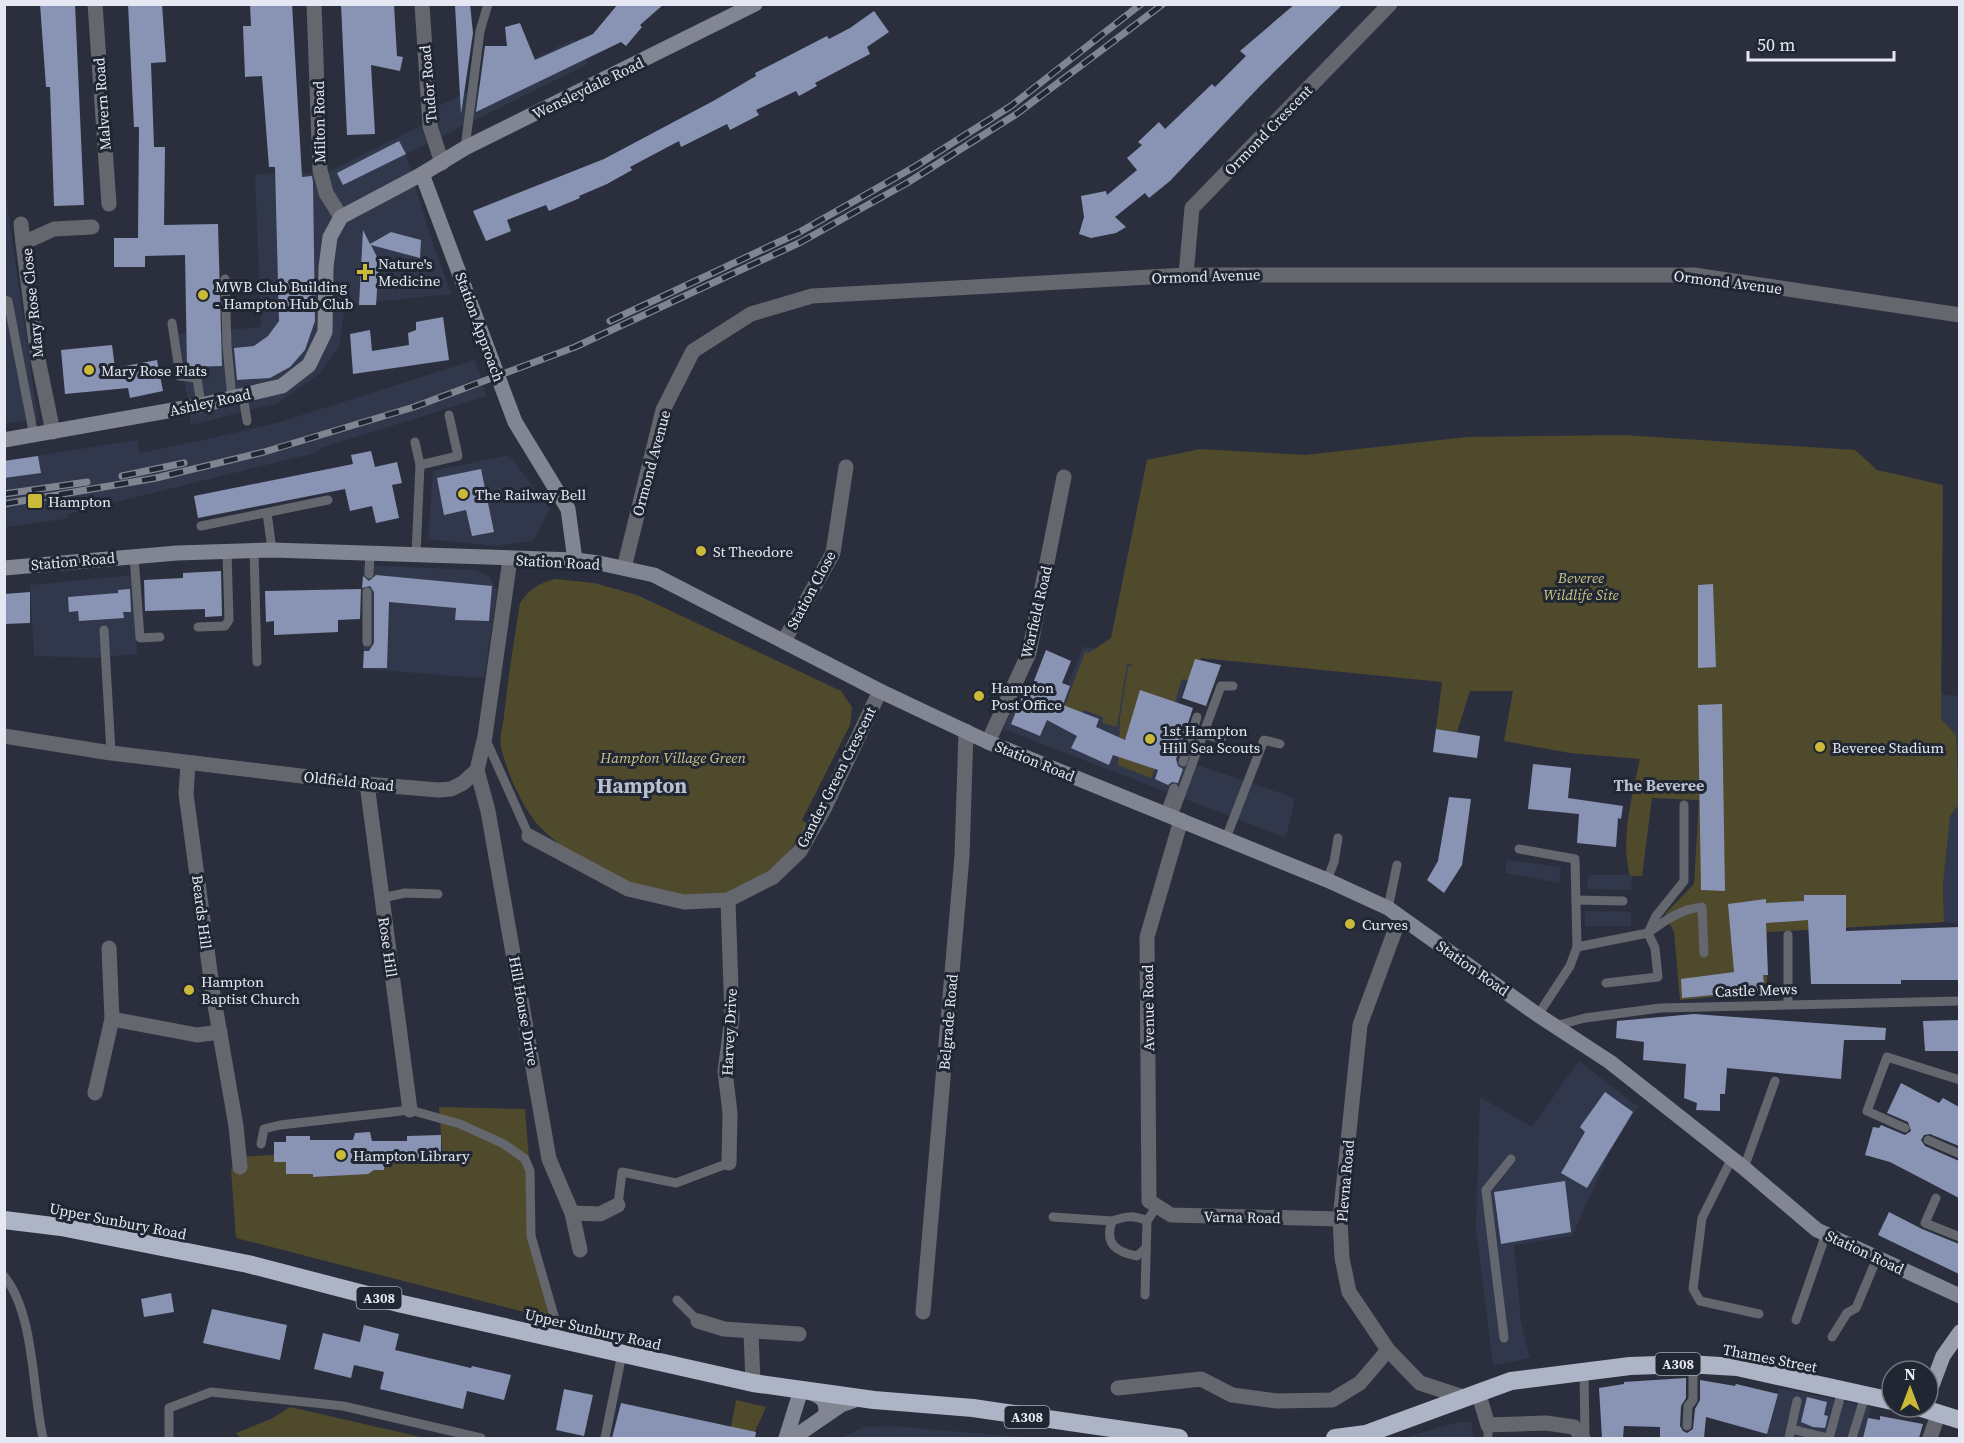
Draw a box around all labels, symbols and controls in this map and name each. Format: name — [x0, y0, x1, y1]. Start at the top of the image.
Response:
scale bar — [1748, 24, 1894, 62]
text: 50 m — [1757, 32, 1795, 57]
street label: Tudor Road — [414, 44, 442, 124]
street label: Wensleydale Road — [529, 52, 648, 124]
street label: Malvern Road — [88, 56, 116, 151]
street label: Milton Road — [308, 80, 330, 163]
street label: Ormond Crescent — [1219, 80, 1317, 180]
street label: Mary Rose Close — [16, 247, 48, 359]
place label: Nature's Medicine — [378, 253, 441, 291]
marker: Nature's Medicine — [356, 263, 374, 281]
street label: Ormond Avenue — [1151, 264, 1261, 288]
street label: Ormond Avenue — [1673, 265, 1784, 299]
street label: Station Approach — [450, 269, 510, 385]
place label: MWB Club Building - Hampton Hub Club — [215, 276, 353, 314]
marker: MWB Club Building - Hampton Hub Club — [196, 288, 210, 302]
place label: Mary Rose Flats — [101, 360, 207, 381]
marker: Mary Rose Flats — [82, 363, 96, 377]
street label: Ashley Road — [167, 383, 253, 421]
street label: Ormond Avenue — [627, 407, 675, 518]
place label: The Railway Bell — [475, 484, 587, 505]
marker: The Railway Bell — [456, 487, 470, 501]
place label: Hampton — [48, 491, 111, 512]
marker: Hampton — [26, 492, 44, 510]
place label: St Theodore — [713, 541, 793, 562]
marker: St Theodore — [694, 544, 708, 558]
street label: Station Road — [30, 547, 116, 575]
street label: Station Close — [781, 547, 841, 633]
street label: Station Road — [515, 549, 601, 575]
street label: Warfield Road — [1015, 563, 1057, 660]
park label: Beveree Wildlife Site — [1543, 567, 1619, 605]
place label: Hampton Post Office — [991, 677, 1062, 715]
marker: Hampton Post Office — [972, 689, 986, 703]
street label: Gander Green Crescent — [791, 703, 881, 851]
place label: 1st Hampton Hill Sea Scouts — [1162, 720, 1260, 758]
marker: 1st Hampton Hill Sea Scouts — [1143, 732, 1157, 746]
street label: Station Road — [992, 735, 1078, 787]
place label: Beveree Stadium — [1832, 737, 1945, 758]
marker: Beveree Stadium — [1813, 740, 1827, 754]
park label: Hampton Village Green — [599, 747, 746, 768]
street label: Oldfield Road — [303, 766, 396, 796]
district label: Hampton — [597, 771, 687, 800]
district label: The Beveree — [1614, 774, 1704, 796]
street label: Beards Hill — [187, 874, 217, 951]
place label: Curves — [1362, 914, 1408, 935]
street label: Rose Hill — [373, 915, 403, 979]
marker: Curves — [1343, 917, 1357, 931]
street label: Station Road — [1432, 935, 1514, 1001]
street label: Hill House Drive — [504, 955, 544, 1068]
street label: Avenue Road — [1137, 964, 1159, 1052]
place label: Hampton Baptist Church — [201, 971, 300, 1009]
street label: Belgrade Road — [933, 973, 963, 1071]
street label: Castle Mews — [1714, 978, 1798, 1002]
marker: Hampton Baptist Church — [182, 983, 196, 997]
street label: Harvey Drive — [716, 987, 742, 1076]
street label: Plevna Road — [1331, 1138, 1359, 1223]
place label: Hampton Library — [353, 1145, 470, 1166]
marker: Hampton Library — [334, 1148, 348, 1162]
street label: Upper Sunbury Road — [48, 1197, 189, 1245]
street label: Varna Road — [1203, 1206, 1281, 1228]
street label: Station Road — [1822, 1225, 1908, 1280]
road number: A308 — [356, 1287, 401, 1309]
street label: Upper Sunbury Road — [523, 1303, 664, 1355]
street label: Thames Street — [1721, 1339, 1819, 1377]
road number: A308 — [1656, 1353, 1700, 1375]
north arrow — [1880, 1359, 1940, 1419]
text: N — [1904, 1363, 1916, 1385]
road number: A308 — [1004, 1406, 1050, 1428]

